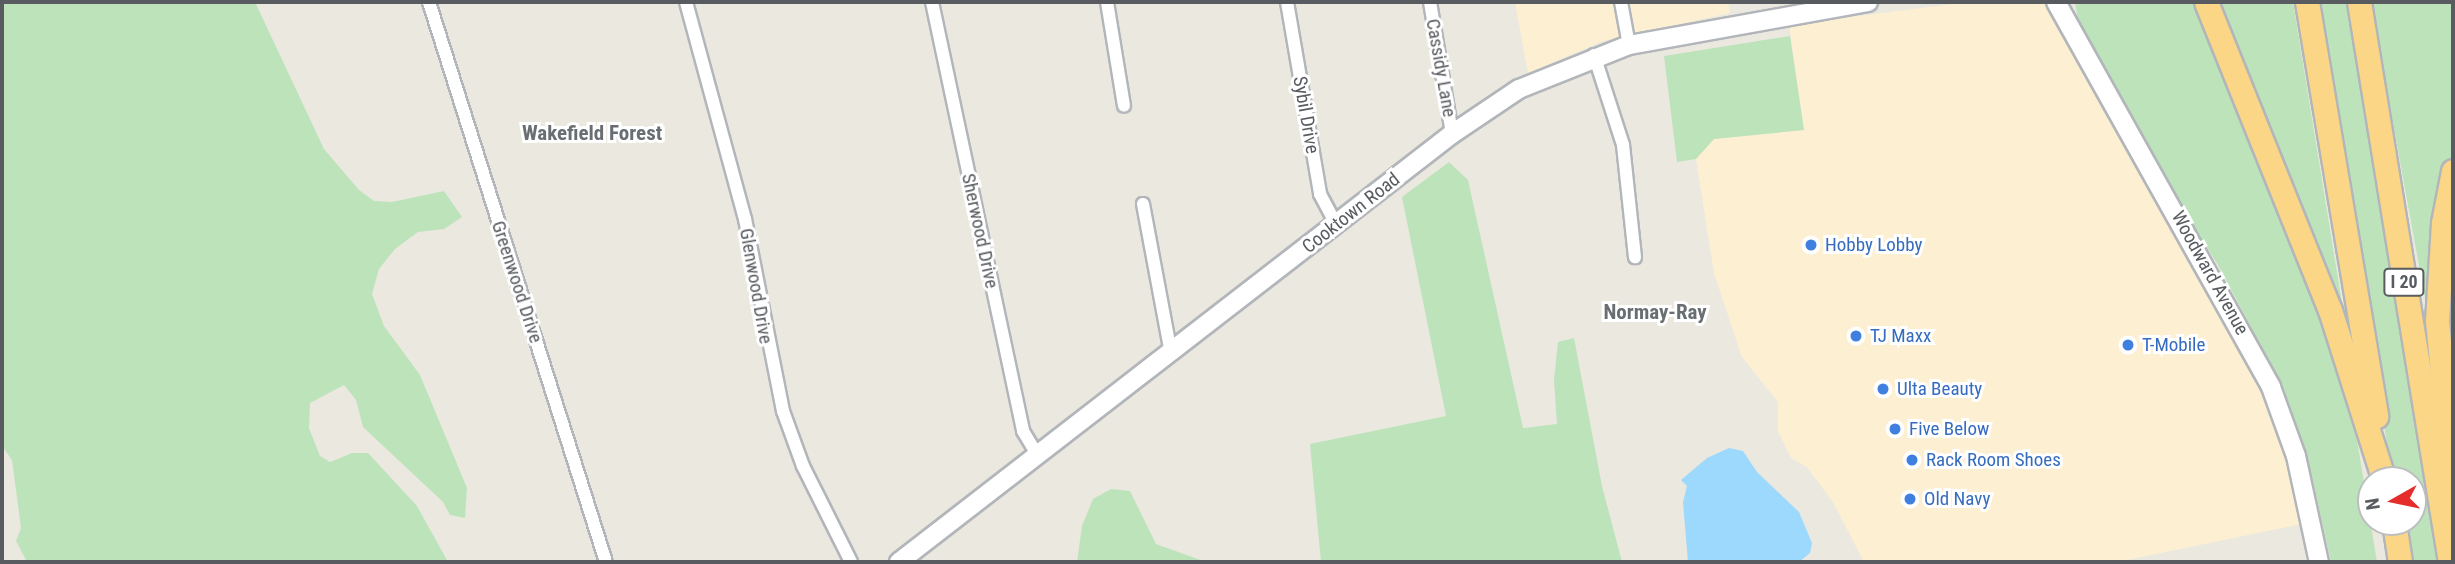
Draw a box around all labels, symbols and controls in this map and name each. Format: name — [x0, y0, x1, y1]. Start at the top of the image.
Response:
street label: Cassidy Lane — [1421, 17, 1461, 119]
street label: Sybil Drive — [1288, 75, 1324, 155]
district label: Wakefield Forest — [522, 120, 662, 146]
street label: Cooktown Road — [1298, 168, 1404, 258]
street label: Sherwood Drive — [957, 171, 1003, 291]
street label: Woodward Avenue — [2167, 207, 2253, 339]
street label: Greenwood Drive — [487, 218, 547, 346]
street label: Glenwood Drive — [735, 227, 777, 345]
place label: Hobby Lobby — [1825, 234, 1922, 256]
marker: Hobby Lobby — [1803, 237, 1819, 253]
road number: I 20 — [2383, 268, 2425, 296]
district label: Normay-Ray — [1603, 299, 1707, 325]
place label: TJ Maxx — [1870, 325, 1931, 347]
marker: TJ Maxx — [1848, 328, 1864, 344]
place label: T-Mobile — [2142, 334, 2205, 356]
marker: T-Mobile — [2120, 337, 2136, 353]
place label: Ulta Beauty — [1897, 378, 1982, 400]
marker: Ulta Beauty — [1875, 381, 1891, 397]
place label: Five Below — [1909, 418, 1989, 440]
marker: Five Below — [1887, 421, 1903, 437]
place label: Rack Room Shoes — [1926, 449, 2061, 471]
marker: Rack Room Shoes — [1904, 452, 1920, 468]
north arrow — [2357, 466, 2427, 536]
place label: Old Navy — [1924, 488, 1990, 510]
marker: Old Navy — [1902, 491, 1918, 507]
text: N — [2360, 497, 2385, 512]

